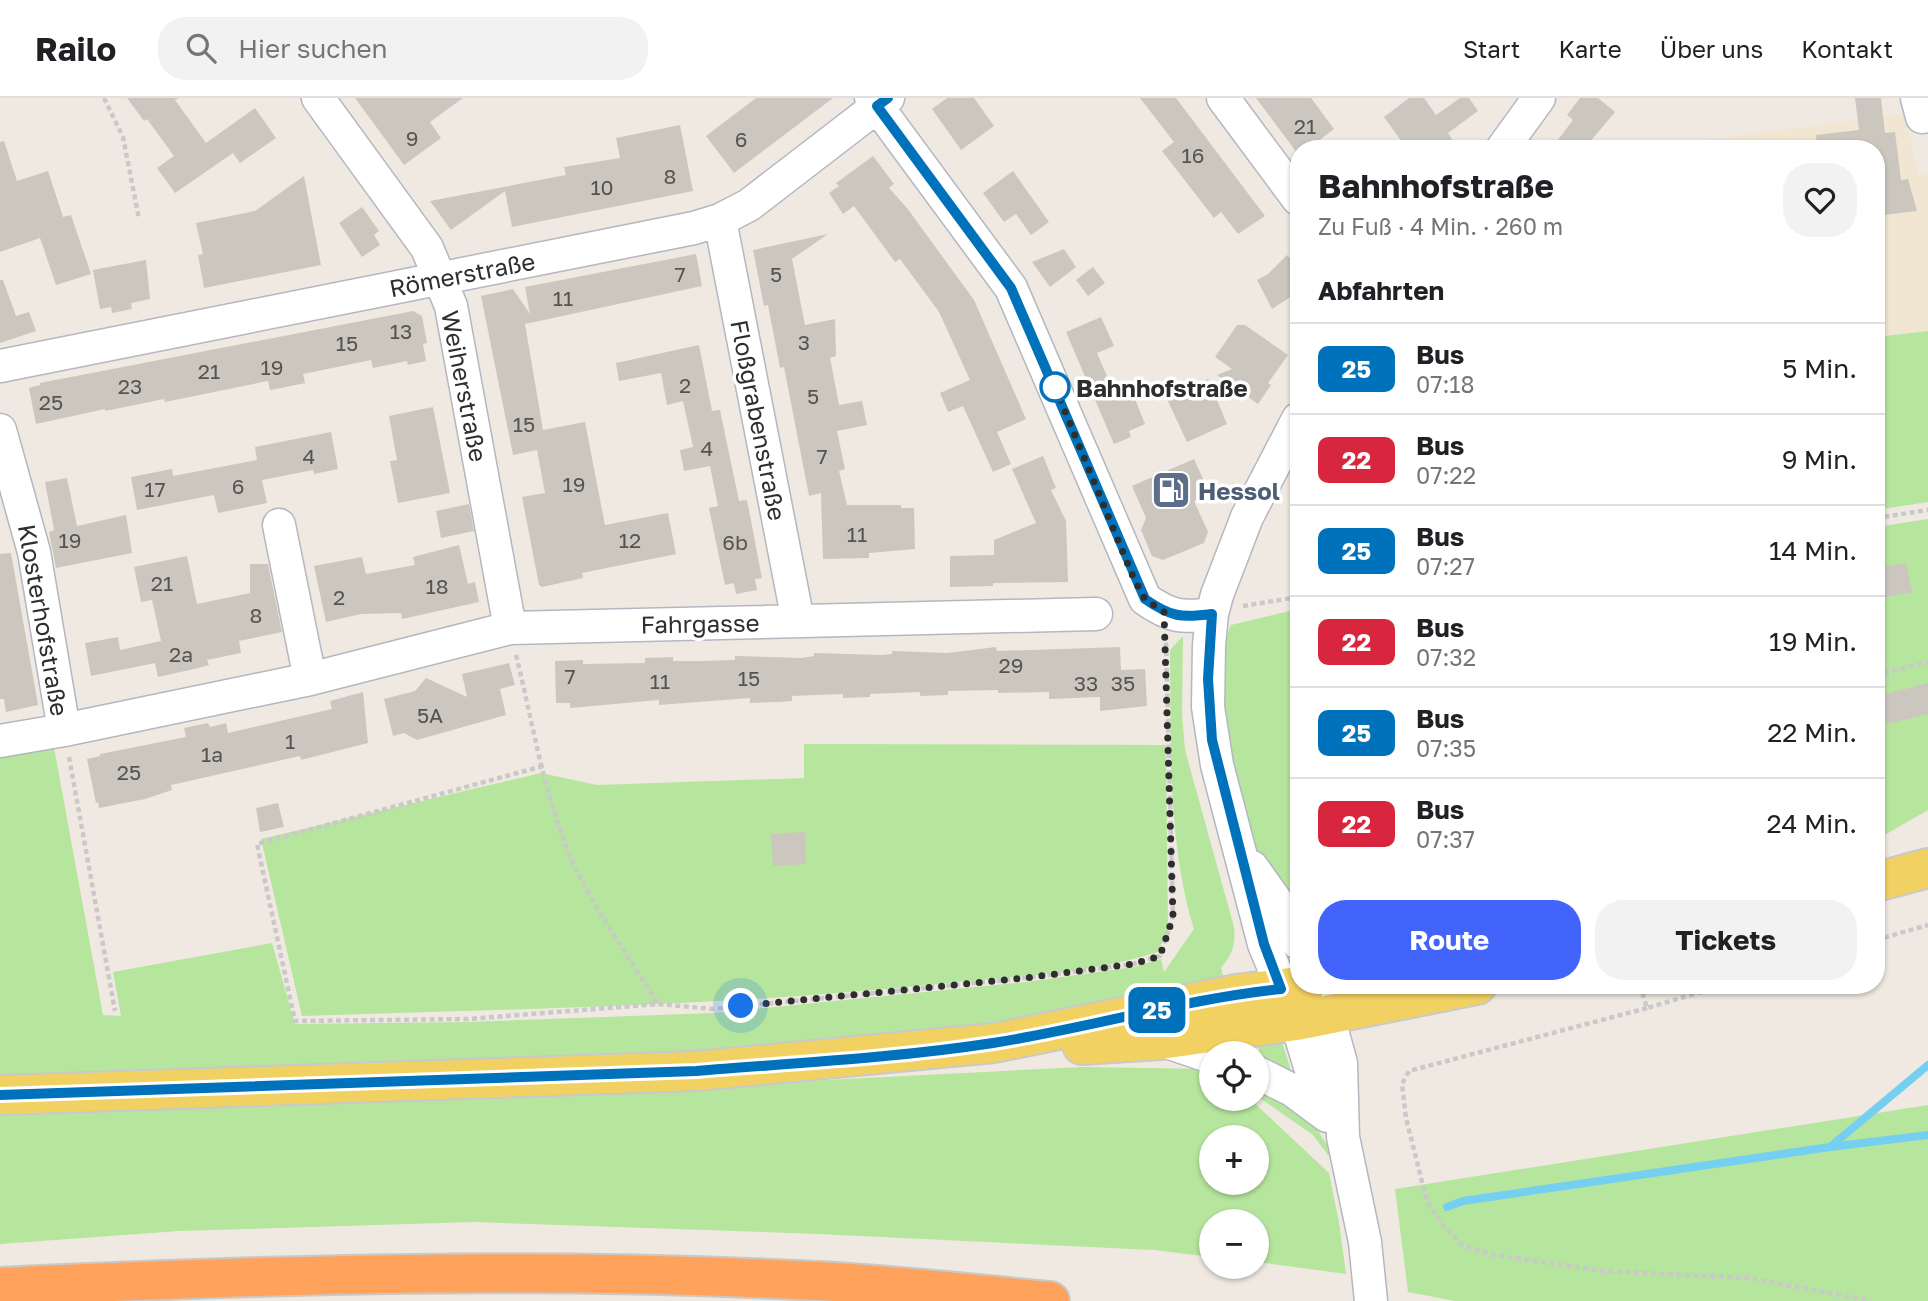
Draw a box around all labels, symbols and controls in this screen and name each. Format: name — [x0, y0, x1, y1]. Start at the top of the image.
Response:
search box — [158, 17, 648, 80]
text: Railo — [35, 29, 116, 68]
icon: search — [182, 29, 220, 67]
text: Hier suchen — [238, 33, 388, 64]
text: Start — [1463, 34, 1520, 63]
text: Karte — [1558, 34, 1622, 63]
text: Über uns — [1660, 34, 1763, 63]
text: Kontakt — [1801, 34, 1893, 63]
house number: 21 — [1294, 113, 1316, 139]
house number: 9 — [406, 125, 418, 151]
house number: 6 — [735, 126, 747, 152]
house number: 16 — [1182, 142, 1204, 168]
house number: 8 — [664, 163, 676, 189]
button: heart — [1783, 163, 1857, 237]
text: Bahnhofstraße — [1318, 166, 1554, 205]
house number: 10 — [590, 174, 614, 200]
text: Zu Fuß · 4 Min. · 260 m — [1318, 212, 1563, 240]
street label: Römerstraße — [387, 246, 537, 302]
house number: 7 — [674, 261, 686, 287]
house number: 5 — [770, 261, 782, 287]
text: Abfahrten — [1318, 275, 1444, 306]
house number: 11 — [553, 285, 573, 311]
street label: Weiherstraße — [436, 308, 494, 464]
street label: Floßgrabenstraße — [725, 317, 793, 523]
house number: 13 — [390, 318, 412, 344]
house number: 3 — [798, 329, 810, 355]
house number: 15 — [336, 330, 358, 356]
text: Bus — [1416, 339, 1464, 370]
text: 5 Min. — [1782, 353, 1857, 384]
house number: 19 — [261, 354, 283, 380]
text: 25 — [1342, 354, 1371, 383]
house number: 21 — [198, 358, 220, 384]
text: 07:18 — [1416, 370, 1475, 398]
house number: 2 — [679, 372, 691, 398]
marker: Bahnhofstraße — [1040, 372, 1070, 402]
house number: 23 — [118, 373, 142, 399]
place label: Bahnhofstraße — [1076, 373, 1248, 402]
house number: 5 — [807, 383, 819, 409]
house number: 25 — [39, 389, 63, 415]
house number: 15 — [513, 411, 535, 437]
text: Bus — [1416, 430, 1464, 461]
house number: 4 — [701, 435, 713, 461]
house number: 4 — [303, 443, 315, 469]
house number: 7 — [816, 443, 828, 469]
text: 9 Min. — [1782, 444, 1857, 475]
text: 22 — [1342, 445, 1371, 474]
text: 07:22 — [1416, 461, 1476, 489]
fuel station icon: Hessol — [1150, 469, 1192, 511]
house number: 19 — [563, 471, 585, 497]
house number: 6 — [232, 473, 244, 499]
house number: 17 — [144, 476, 166, 502]
place label: Hessol — [1198, 476, 1280, 505]
house number: 11 — [847, 521, 867, 547]
text: Bus — [1416, 521, 1464, 552]
street label: Klosterhofstraße — [13, 522, 75, 718]
house number: 19 — [59, 527, 81, 553]
house number: 12 — [619, 527, 641, 553]
house number: 6b — [722, 529, 748, 555]
text: 14 Min. — [1769, 535, 1857, 566]
text: 25 — [1342, 536, 1371, 565]
text: 07:27 — [1416, 552, 1475, 580]
house number: 21 — [151, 570, 173, 596]
house number: 18 — [426, 573, 449, 599]
house number: 2 — [333, 584, 345, 610]
house number: 8 — [250, 602, 262, 628]
street label: Fahrgasse — [640, 607, 760, 639]
text: Bus — [1416, 612, 1464, 643]
text: 19 Min. — [1769, 626, 1857, 657]
text: 22 — [1342, 627, 1371, 656]
house number: 2a — [169, 641, 193, 667]
text: 07:32 — [1416, 643, 1476, 671]
house number: 29 — [999, 652, 1023, 678]
house number: 7 — [564, 663, 576, 689]
house number: 15 — [738, 665, 760, 691]
house number: 11 — [650, 668, 670, 694]
house number: 33 — [1074, 670, 1098, 696]
house number: 35 — [1111, 670, 1135, 696]
house number: 5A — [417, 702, 443, 728]
text: Bus — [1416, 703, 1464, 734]
text: 22 Min. — [1767, 717, 1857, 748]
text: 25 — [1342, 718, 1371, 747]
house number: 1 — [285, 728, 295, 754]
text: 07:35 — [1416, 734, 1476, 762]
house number: 1a — [201, 741, 223, 767]
house number: 25 — [117, 759, 141, 785]
text: Bus — [1416, 794, 1464, 825]
text: 24 Min. — [1766, 808, 1857, 839]
text: 22 — [1342, 809, 1371, 838]
text: 07:37 — [1416, 825, 1475, 853]
button: Route — [1318, 900, 1581, 980]
button: Tickets — [1595, 900, 1857, 980]
line badge: 25 — [1126, 987, 1188, 1033]
your location — [723, 988, 758, 1023]
text: 25 — [1142, 995, 1172, 1024]
map controls — [1199, 1041, 1269, 1279]
button: locate — [1199, 1041, 1269, 1111]
button: + — [1199, 1125, 1269, 1195]
button: − — [1199, 1209, 1269, 1279]

